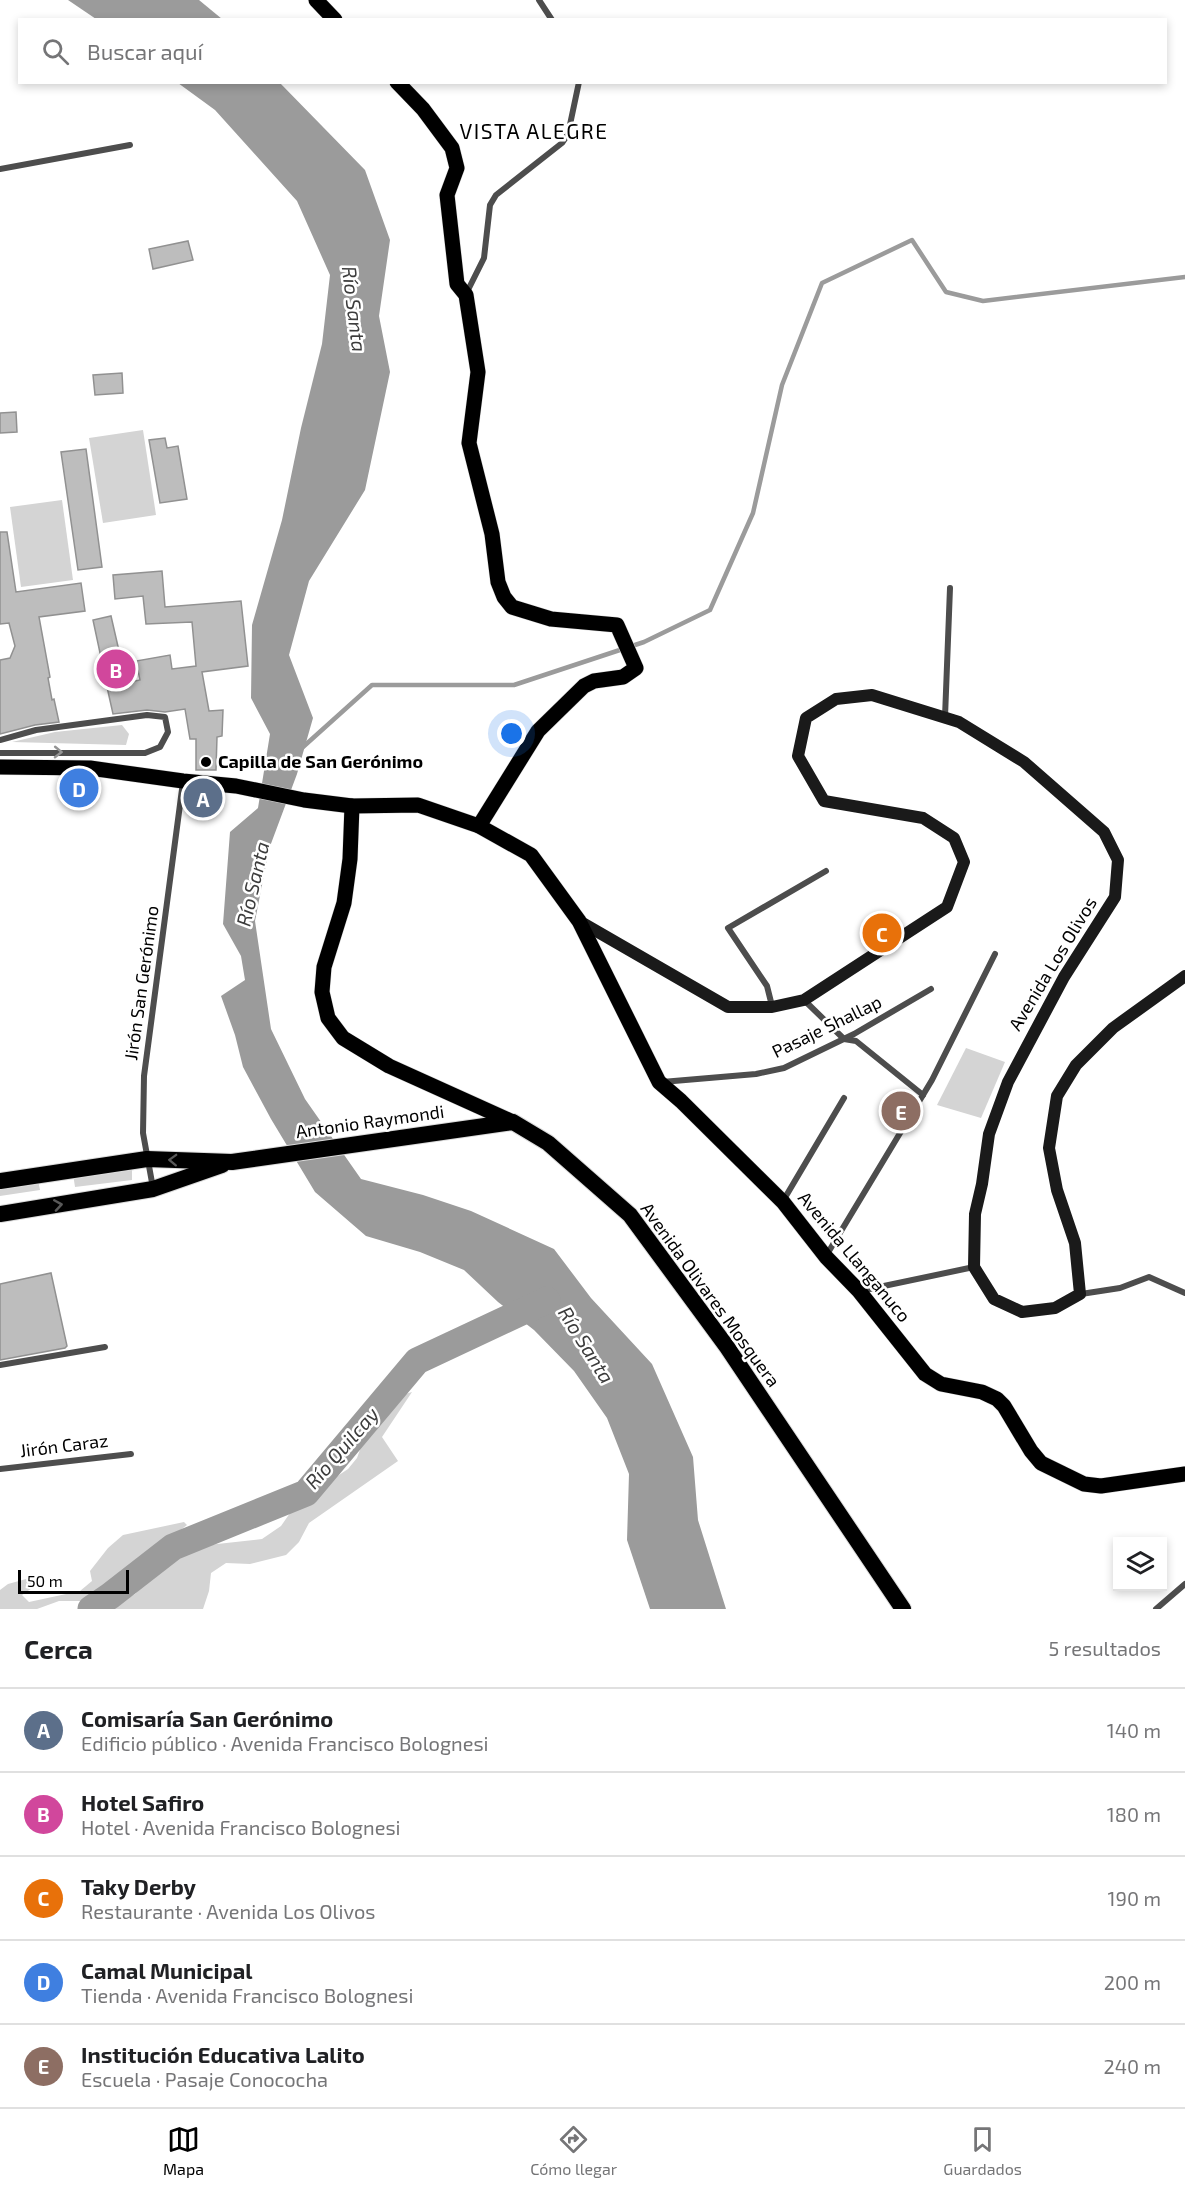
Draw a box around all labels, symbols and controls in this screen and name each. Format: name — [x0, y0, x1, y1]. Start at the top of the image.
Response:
search box — [18, 18, 1167, 84]
icon: search — [39, 35, 72, 68]
text: Buscar aquí — [87, 38, 203, 64]
district label: VISTA ALEGRE — [459, 118, 609, 143]
water label: Río Santa — [338, 265, 372, 353]
pin: B — [96, 646, 136, 692]
your location — [497, 719, 526, 748]
one-way arrow — [54, 746, 63, 758]
place label: Capilla de San Gerónimo — [218, 750, 423, 772]
marker: Capilla de San Gerónimo — [199, 755, 213, 769]
pin: D — [60, 766, 98, 810]
pin: A — [184, 776, 222, 820]
water label: Río Santa — [231, 839, 273, 928]
street label: Avenida Los Olivos — [1003, 893, 1101, 1034]
street label: Jirón San Gerónimo — [119, 904, 163, 1062]
pin: C — [862, 910, 902, 956]
street label: Pasaje Shallap — [768, 990, 885, 1062]
pin: E — [882, 1088, 920, 1134]
street label: Antonio Raymondi — [294, 1100, 445, 1142]
one-way arrow — [169, 1154, 178, 1166]
street label: Avenida Llanganuco — [794, 1187, 916, 1326]
street label: Avenida Olivares Mosquera — [637, 1198, 785, 1391]
one-way arrow — [53, 1199, 62, 1211]
water label: Río Santa — [554, 1302, 620, 1387]
water label: Río Quilcay — [299, 1401, 384, 1494]
street label: Jirón Caraz — [19, 1429, 109, 1461]
map controls — [1113, 1537, 1167, 1591]
button: layers — [1113, 1537, 1167, 1591]
scale bar — [18, 1567, 129, 1594]
text: 50 m — [27, 1571, 63, 1590]
text: Cerca — [24, 1633, 93, 1664]
text: 5 resultados — [1048, 1636, 1161, 1660]
text: Comisaría San Gerónimo — [81, 1705, 333, 1731]
text: A — [37, 1718, 50, 1742]
text: 140 m — [1107, 1718, 1161, 1742]
text: Edificio público · Avenida Francisco Bolognesi — [81, 1731, 489, 1755]
text: Hotel Safiro — [81, 1789, 204, 1815]
text: B — [37, 1802, 50, 1826]
text: 180 m — [1107, 1802, 1161, 1826]
text: Hotel · Avenida Francisco Bolognesi — [81, 1815, 401, 1839]
text: Taky Derby — [81, 1873, 196, 1899]
text: C — [38, 1886, 49, 1910]
text: 190 m — [1108, 1886, 1161, 1910]
text: Restaurante · Avenida Los Olivos — [81, 1899, 376, 1923]
text: Camal Municipal — [81, 1957, 253, 1983]
text: D — [37, 1970, 50, 1994]
text: 200 m — [1104, 1970, 1161, 1994]
text: Tienda · Avenida Francisco Bolognesi — [81, 1983, 413, 2007]
text: Institución Educativa Lalito — [81, 2041, 365, 2067]
text: E — [38, 2054, 49, 2078]
text: 240 m — [1103, 2054, 1161, 2078]
text: Escuela · Pasaje Conococha — [81, 2067, 328, 2091]
tab: Mapa — [163, 2123, 204, 2178]
tab: Cómo llegar — [530, 2123, 617, 2178]
tab: Guardados — [943, 2123, 1022, 2178]

